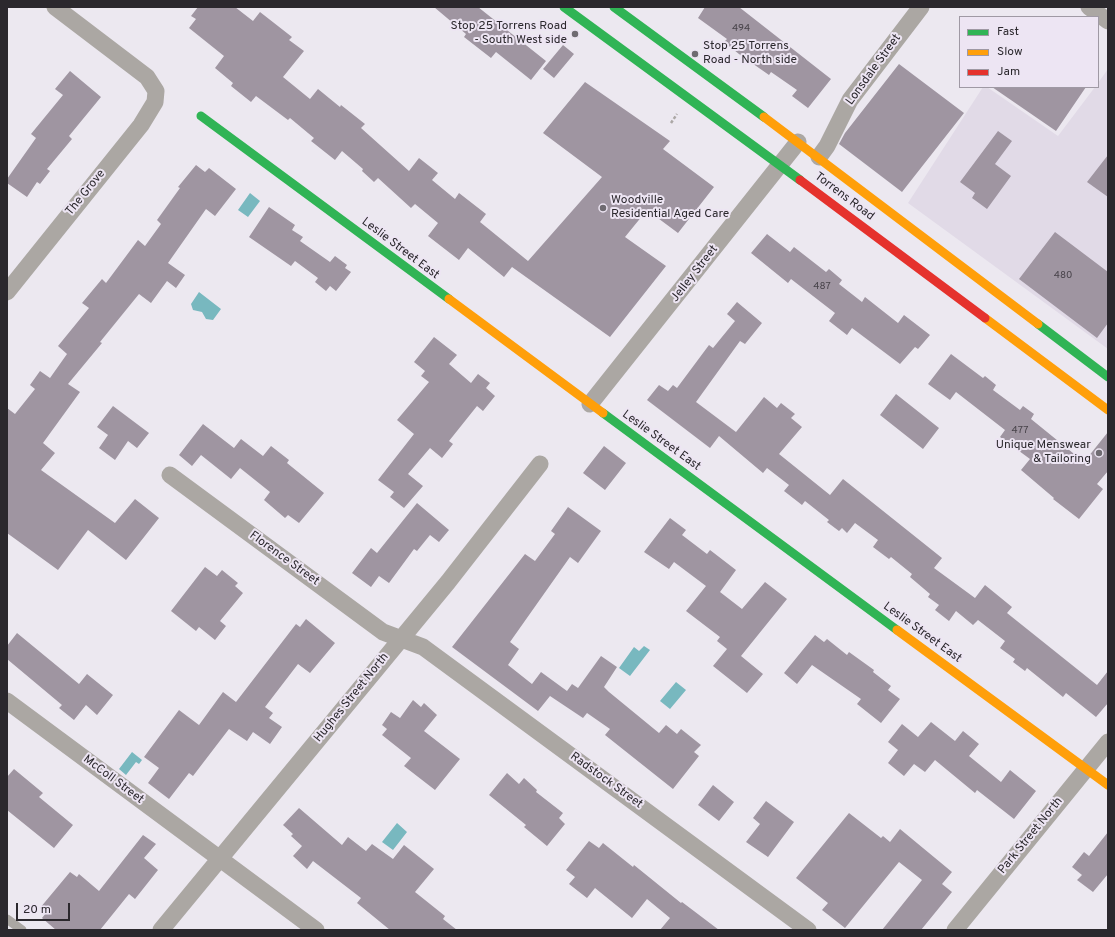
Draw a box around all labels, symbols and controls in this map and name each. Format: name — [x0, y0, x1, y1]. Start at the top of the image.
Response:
legend — [959, 16, 1099, 88]
place label: Stop 25 Torrens Road - South West side — [451, 20, 567, 48]
house number: 494 — [732, 23, 750, 35]
text: Fast — [997, 24, 1019, 40]
marker: Stop 25 Torrens Road - South West side — [570, 29, 580, 39]
street label: Lonsdale Street — [843, 32, 905, 108]
place label: Stop 25 Torrens Road - North side — [703, 40, 797, 68]
text: Slow — [997, 44, 1023, 60]
marker: Stop 25 Torrens Road - North side — [690, 49, 700, 59]
text: Jam — [997, 64, 1020, 80]
street label: The Grove — [63, 167, 109, 219]
street label: Torrens Road — [811, 170, 877, 224]
place label: Woodville Residential Aged Care — [611, 194, 729, 222]
marker: Woodville Residential Aged Care — [598, 203, 608, 213]
street label: Leslie Street East — [358, 215, 442, 283]
street label: Jelley Street — [668, 243, 722, 305]
house number: 480 — [1054, 270, 1072, 282]
house number: 487 — [813, 281, 831, 293]
street label: Leslie Street East — [619, 408, 703, 474]
house number: 477 — [1012, 425, 1028, 437]
place label: Unique Menswear & Tailoring — [996, 439, 1091, 467]
marker: Unique Menswear & Tailoring — [1094, 448, 1104, 458]
street label: Florence Street — [246, 529, 322, 589]
street label: Leslie Street East — [880, 600, 964, 666]
street label: Hughes Street North — [312, 651, 392, 745]
street label: Radstock Street — [567, 750, 645, 812]
street label: McColl Street — [80, 753, 146, 807]
street label: Park Street North — [996, 795, 1066, 877]
scale bar — [18, 895, 72, 921]
text: 20 m — [23, 902, 51, 918]

